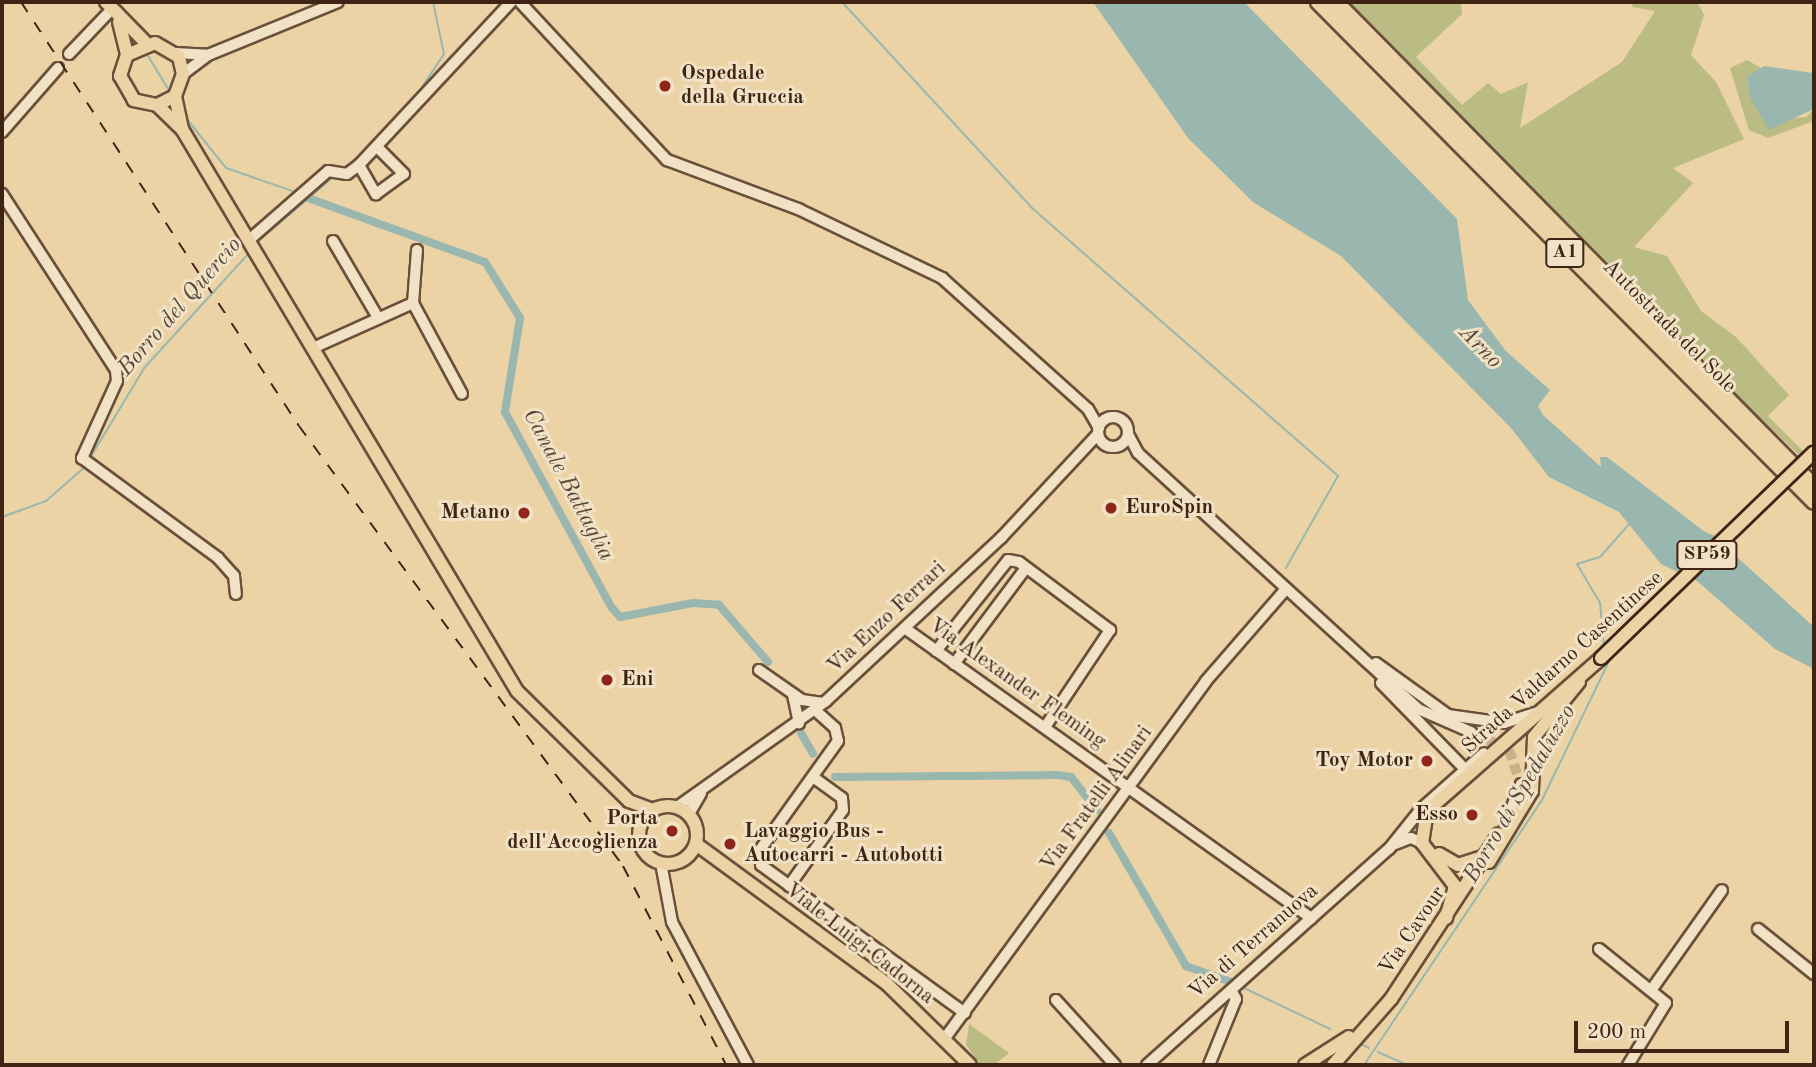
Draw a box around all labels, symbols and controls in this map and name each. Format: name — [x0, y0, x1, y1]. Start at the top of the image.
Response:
place label: Ospedale della Gruccia — [681, 61, 804, 111]
marker: Ospedale della Gruccia — [655, 76, 675, 96]
water label: Borro del Quercio — [112, 232, 248, 382]
road number: A1 — [1544, 238, 1586, 268]
street label: Autostrada del Sole — [1597, 255, 1741, 399]
water label: Arno — [1453, 319, 1507, 375]
water label: Canale Battaglia — [516, 404, 620, 566]
place label: EuroSpin — [1125, 495, 1213, 521]
place label: Metano — [441, 500, 510, 526]
marker: EuroSpin — [1103, 500, 1119, 516]
marker: Metano — [516, 505, 532, 521]
road number: SP59 — [1676, 540, 1738, 570]
street label: Via Enzo Ferrari — [823, 557, 951, 679]
street label: Strada Valdarno Casentinese — [1457, 566, 1669, 760]
street label: Via Alexander Fleming — [923, 613, 1111, 755]
place label: Eni — [621, 667, 653, 693]
marker: Eni — [599, 672, 615, 688]
water label: Borro di Spedaluzzo — [1458, 700, 1582, 888]
street label: Via Fratelli Alinari — [1036, 721, 1158, 877]
place label: Toy Motor — [1315, 748, 1413, 774]
marker: Toy Motor — [1419, 753, 1435, 769]
place label: Esso — [1415, 802, 1458, 828]
place label: Porta dell'Accoglienza — [507, 806, 658, 856]
marker: Esso — [1464, 807, 1480, 823]
place label: Lavaggio Bus - Autocarri - Autobotti — [744, 819, 943, 869]
marker: Porta dell'Accoglienza — [664, 823, 680, 839]
marker: Lavaggio Bus - Autocarri - Autobotti — [722, 836, 738, 852]
street label: Viale Luigi Cadorna — [779, 878, 939, 1010]
street label: Via di Terranuova — [1184, 879, 1324, 1005]
street label: Via Cavour — [1374, 882, 1452, 980]
scale bar — [1578, 1007, 1793, 1052]
text: 200 m — [1587, 1022, 1646, 1043]

